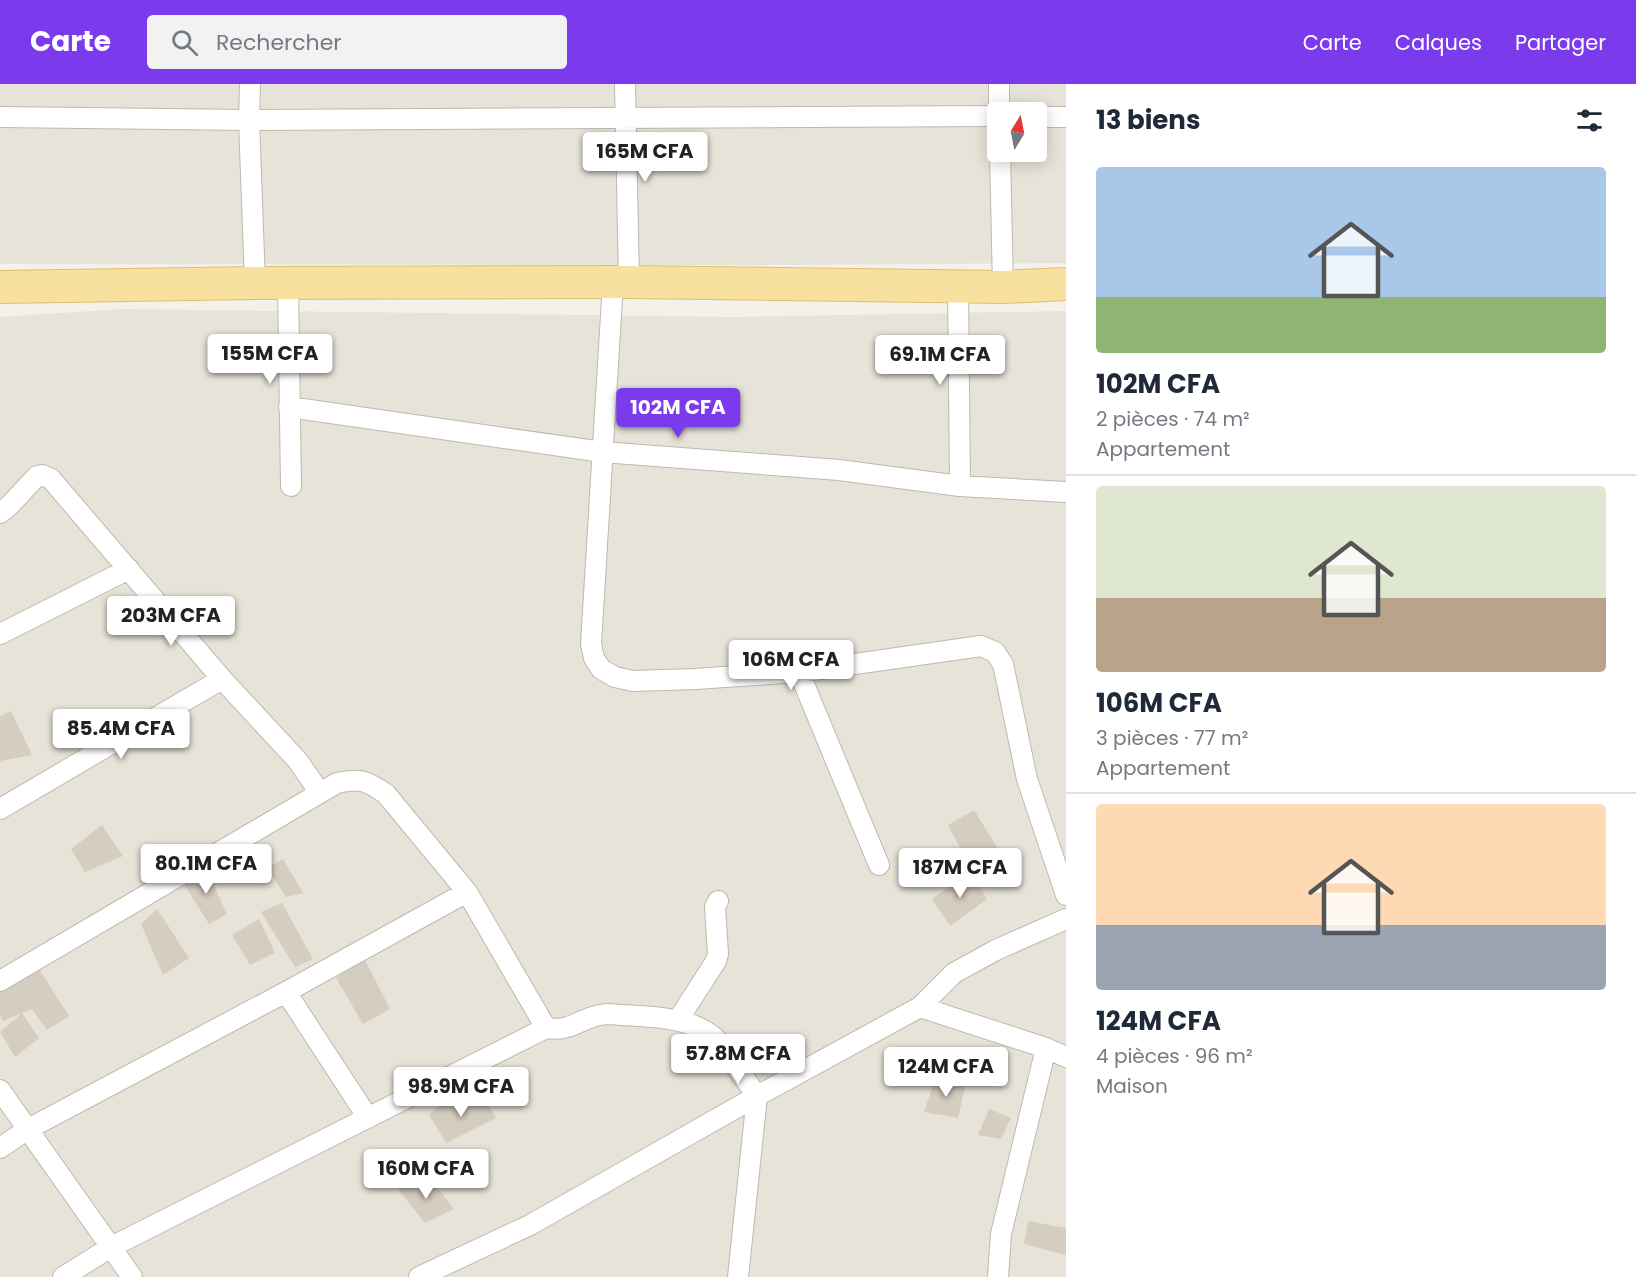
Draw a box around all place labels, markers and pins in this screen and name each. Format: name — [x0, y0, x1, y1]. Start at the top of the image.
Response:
pin: 165M CFA — [583, 132, 707, 183]
pin: 155M CFA — [208, 334, 332, 385]
pin: 69.1M CFA — [871, 335, 1009, 386]
pin: 102M CFA — [616, 388, 740, 439]
pin: 203M CFA — [109, 596, 233, 647]
pin: 106M CFA — [729, 640, 853, 691]
pin: 85.4M CFA — [52, 709, 190, 760]
pin: 80.1M CFA — [137, 844, 275, 895]
pin: 187M CFA — [898, 848, 1022, 899]
pin: 57.8M CFA — [669, 1034, 807, 1085]
pin: 124M CFA — [884, 1047, 1008, 1098]
pin: 98.9M CFA — [392, 1067, 530, 1118]
pin: 160M CFA — [364, 1149, 488, 1200]

